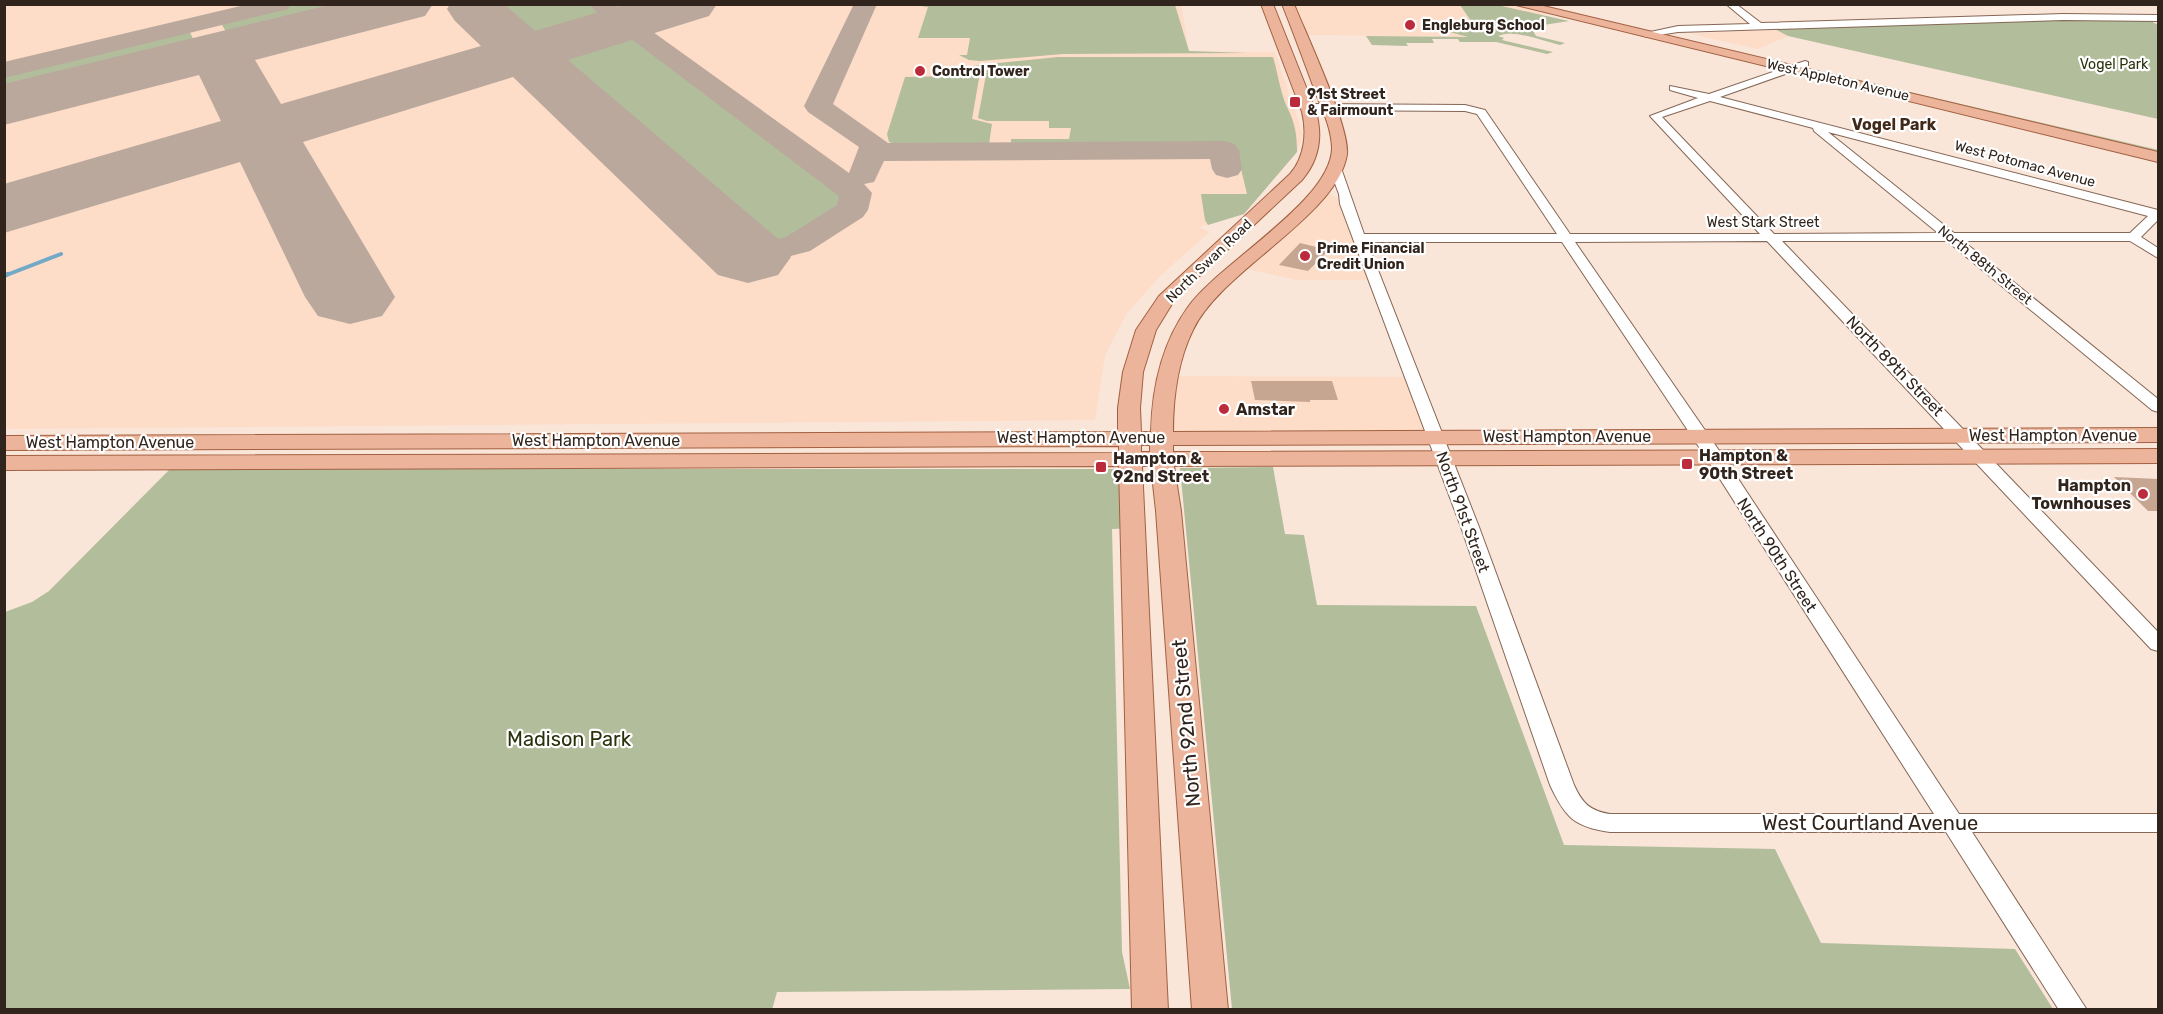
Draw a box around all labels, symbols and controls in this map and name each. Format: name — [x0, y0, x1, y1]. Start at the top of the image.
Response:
place label: Engleburg School — [1422, 17, 1545, 34]
marker: Engleburg School — [1403, 18, 1417, 32]
street label: West Appleton Avenue — [1765, 55, 1911, 105]
park label: Vogel Park — [2080, 56, 2149, 73]
place label: Control Tower — [932, 63, 1030, 80]
marker: Control Tower — [913, 64, 927, 78]
place label: 91st Street & Fairmount — [1307, 86, 1394, 119]
marker: 91st Street & Fairmount — [1288, 95, 1302, 109]
district label: Vogel Park — [1852, 115, 1937, 134]
street label: West Potomac Avenue — [1953, 137, 2097, 191]
street label: West Stark Street — [1706, 214, 1820, 231]
street label: North Swan Road — [1162, 216, 1256, 306]
street label: North 88th Street — [1934, 222, 2036, 309]
place label: Prime Financial Credit Union — [1317, 240, 1424, 273]
marker: Prime Financial Credit Union — [1298, 249, 1312, 263]
street label: North 89th Street — [1842, 312, 1948, 420]
place label: Amstar — [1236, 400, 1296, 419]
marker: Amstar — [1217, 402, 1231, 416]
street label: West Hampton Avenue — [1969, 426, 2137, 445]
street label: West Hampton Avenue — [1483, 427, 1651, 446]
street label: West Hampton Avenue — [997, 428, 1165, 447]
street label: West Hampton Avenue — [512, 431, 680, 450]
street label: West Hampton Avenue — [26, 433, 194, 452]
place label: Hampton & 90th Street — [1699, 446, 1794, 483]
place label: Hampton & 92nd Street — [1113, 449, 1210, 486]
street label: North 91st Street — [1432, 449, 1494, 575]
marker: Hampton & 90th Street — [1680, 457, 1694, 471]
marker: Hampton & 92nd Street — [1094, 460, 1108, 474]
place label: Hampton Townhouses — [2031, 476, 2131, 513]
marker: Hampton Townhouses — [2136, 487, 2150, 501]
street label: North 90th Street — [1733, 494, 1821, 616]
street label: North 92nd Street — [1167, 638, 1205, 808]
park label: Madison Park — [507, 727, 632, 751]
street label: West Courtland Avenue — [1762, 811, 1978, 835]

